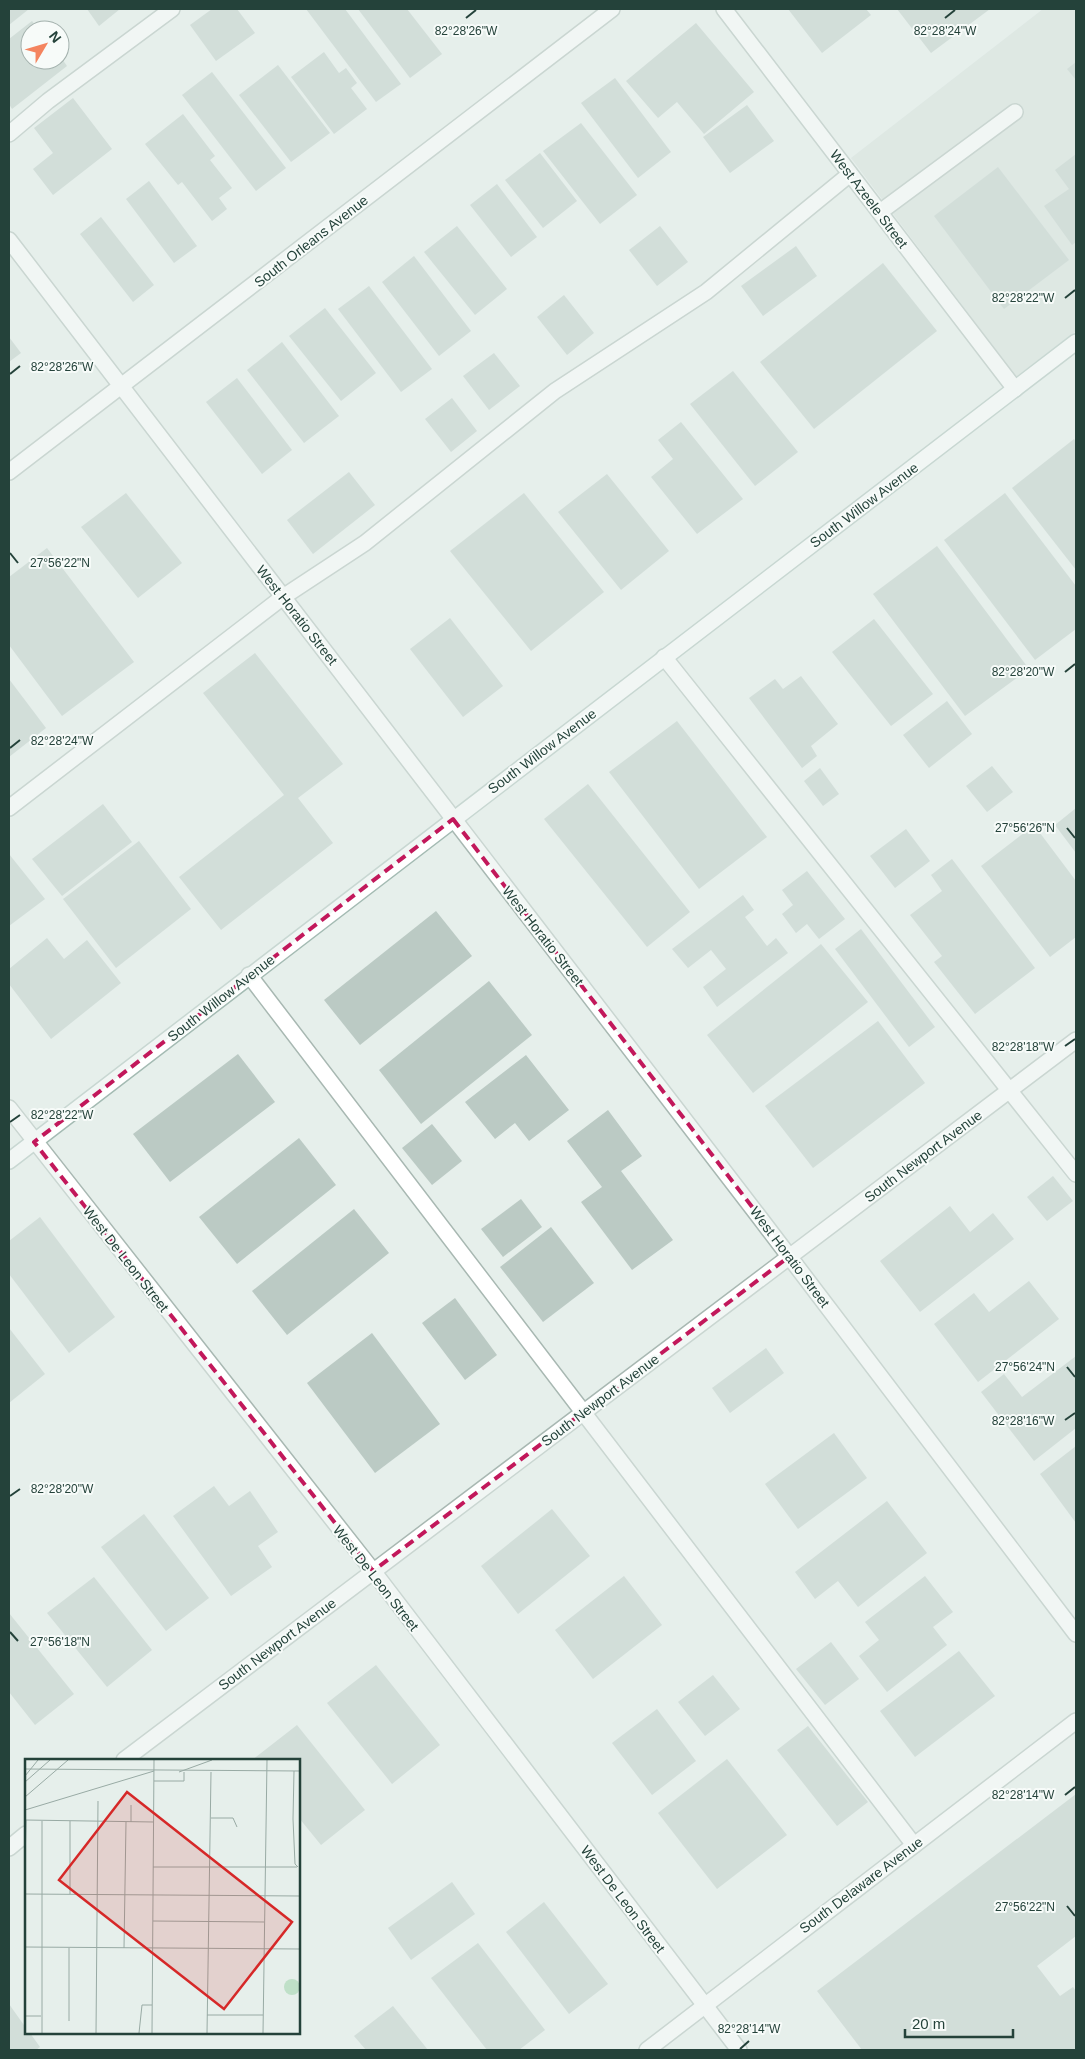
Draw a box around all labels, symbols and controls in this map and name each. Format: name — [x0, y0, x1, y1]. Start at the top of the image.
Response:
north arrow — [20, 20, 70, 70]
text: 82°28'26"W — [435, 24, 498, 38]
text: 82°28'24"W — [914, 24, 977, 38]
text: N — [46, 28, 65, 46]
street label: West Azeele Street — [827, 147, 911, 251]
street label: South Orleans Avenue — [251, 192, 371, 290]
text: 82°28'22"W — [992, 291, 1055, 305]
text: 82°28'26"W — [31, 360, 94, 374]
street label: South Willow Avenue — [807, 459, 921, 551]
text: 27°56'22"N — [30, 556, 90, 570]
street label: West Horatio Street — [253, 562, 341, 668]
text: 82°28'20"W — [992, 665, 1055, 679]
street label: South Willow Avenue — [485, 705, 599, 797]
text: 82°28'24"W — [31, 734, 94, 748]
text: 27°56'26"N — [995, 821, 1055, 835]
street label: West Horatio Street — [499, 883, 587, 989]
street label: South Willow Avenue — [164, 951, 278, 1045]
text: 82°28'18"W — [992, 1040, 1055, 1054]
street label: South Newport Avenue — [861, 1106, 985, 1205]
text: 82°28'22"W — [31, 1108, 94, 1122]
street label: West De Leon Street — [80, 1203, 172, 1315]
street label: West Horatio Street — [747, 1204, 833, 1311]
street label: South Newport Avenue — [538, 1350, 662, 1449]
text: 27°56'24"N — [995, 1360, 1055, 1374]
text: 82°28'16"W — [992, 1414, 1055, 1428]
text: 82°28'20"W — [31, 1482, 94, 1496]
street label: West De Leon Street — [330, 1522, 422, 1634]
street label: South Newport Avenue — [215, 1594, 339, 1693]
text: 27°56'18"N — [30, 1635, 90, 1649]
inset map — [25, 1759, 300, 2034]
text: 82°28'14"W — [992, 1788, 1055, 1802]
street label: South Delaware Avenue — [796, 1833, 926, 1937]
street label: West De Leon Street — [578, 1842, 668, 1956]
text: 27°56'22"N — [995, 1900, 1055, 1914]
scale bar — [905, 2006, 1012, 2038]
text: 20 m — [912, 2015, 945, 2032]
text: 82°28'14"W — [718, 2022, 781, 2036]

